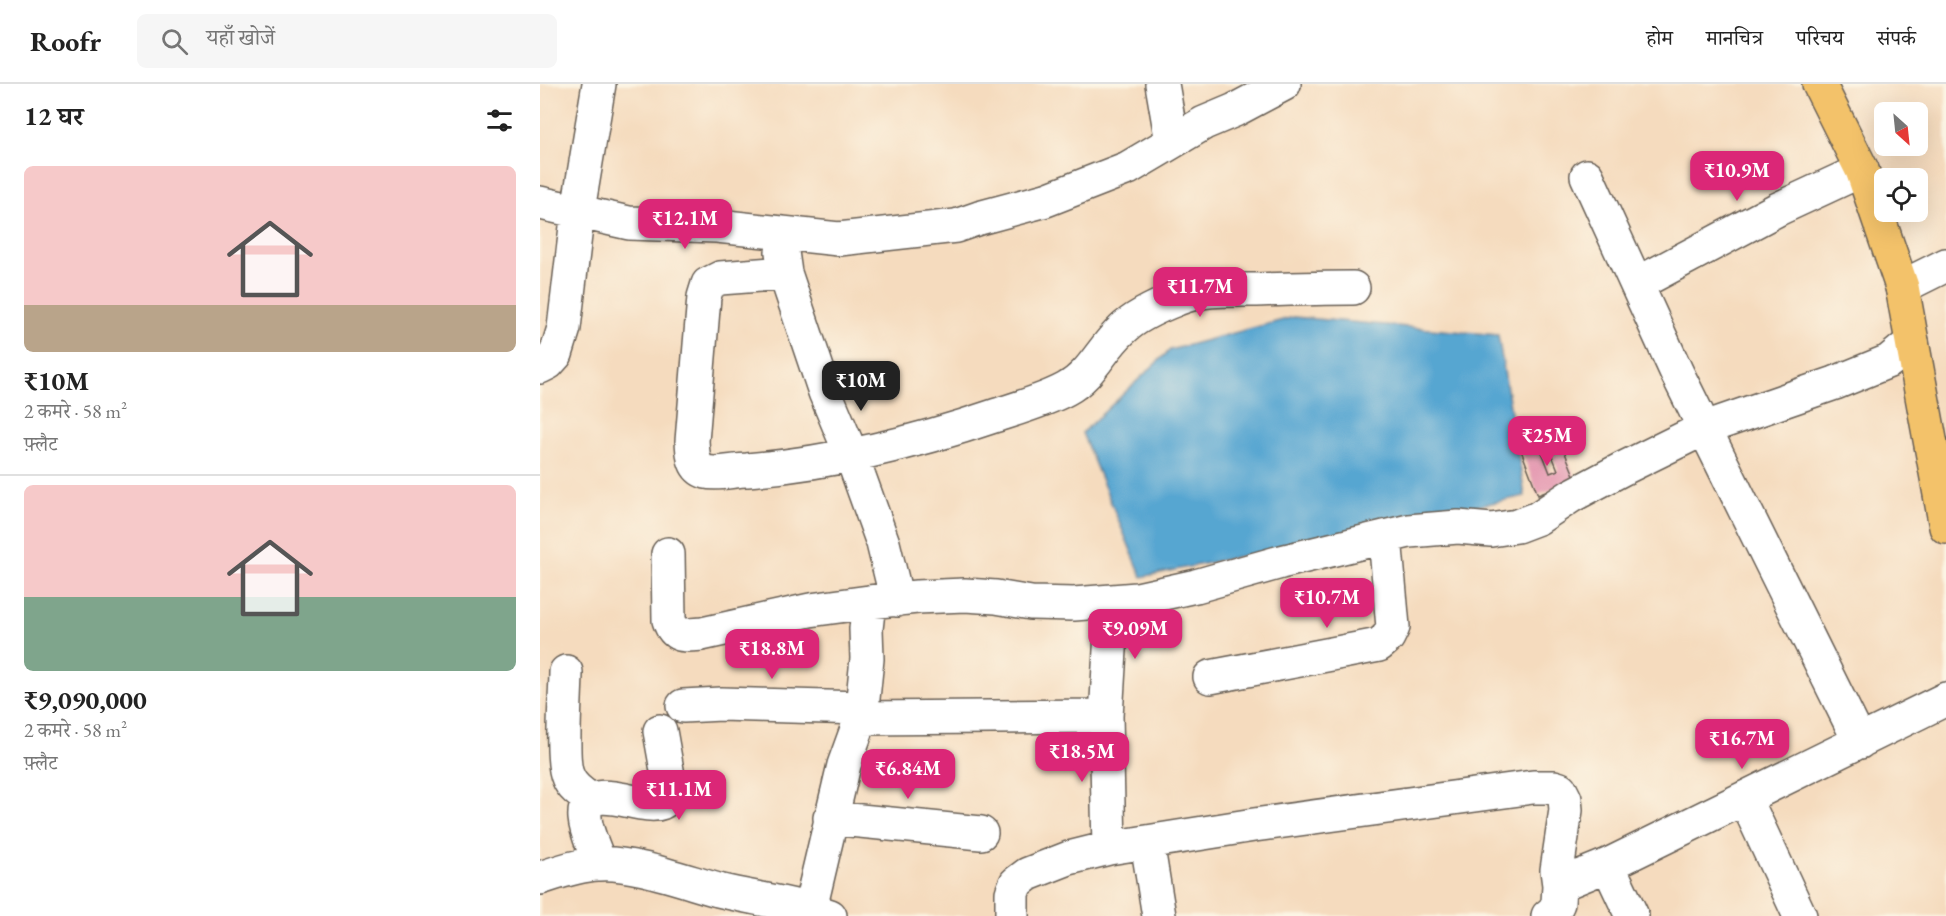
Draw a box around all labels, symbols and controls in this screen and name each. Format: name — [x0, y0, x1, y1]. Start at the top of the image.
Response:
search box — [137, 14, 557, 68]
text: Roofr — [30, 23, 101, 59]
text: यहाँ खोजें — [206, 23, 275, 52]
text: होम — [1646, 24, 1673, 51]
text: मानचित्र — [1706, 24, 1763, 51]
text: परिचय — [1796, 24, 1844, 51]
text: संपर्क — [1877, 24, 1916, 51]
icon: search — [158, 25, 191, 58]
text: 12 घर — [24, 99, 84, 133]
north arrow — [1874, 102, 1928, 156]
map controls — [1874, 102, 1928, 222]
icon: filters — [483, 104, 516, 137]
pin: ₹10.9M — [1688, 151, 1786, 202]
text: ₹10.9M — [1704, 157, 1770, 183]
button: locate — [1874, 168, 1928, 222]
pin: ₹12.1M — [636, 199, 734, 250]
icon: home — [216, 205, 324, 313]
text: ₹12.1M — [652, 205, 718, 231]
pin: ₹11.7M — [1151, 267, 1249, 318]
text: ₹11.7M — [1167, 273, 1233, 299]
pin: ₹10M — [825, 361, 897, 412]
text: ₹10M — [24, 364, 89, 398]
text: ₹10M — [836, 367, 886, 393]
text: 2 कमरे · 58 m² — [24, 398, 127, 424]
pin: ₹25M — [1511, 416, 1583, 467]
text: ₹25M — [1522, 422, 1572, 448]
text: फ़्लैट — [24, 431, 57, 457]
icon: home — [216, 524, 324, 632]
pin: ₹10.7M — [1278, 578, 1376, 629]
text: ₹10.7M — [1294, 584, 1360, 610]
pin: ₹9.09M — [1086, 609, 1184, 660]
text: ₹9.09M — [1102, 615, 1168, 641]
pin: ₹18.8M — [723, 629, 821, 680]
text: ₹18.8M — [739, 635, 805, 661]
text: ₹9,090,000 — [24, 683, 147, 717]
text: 2 कमरे · 58 m² — [24, 717, 127, 743]
pin: ₹16.7M — [1693, 719, 1791, 770]
text: ₹16.7M — [1709, 725, 1775, 751]
pin: ₹18.5M — [1033, 732, 1131, 783]
text: ₹18.5M — [1049, 738, 1115, 764]
pin: ₹6.84M — [859, 749, 957, 800]
text: फ़्लैट — [24, 750, 57, 776]
text: ₹6.84M — [875, 755, 941, 781]
pin: ₹11.1M — [630, 770, 728, 821]
text: ₹11.1M — [646, 776, 712, 802]

